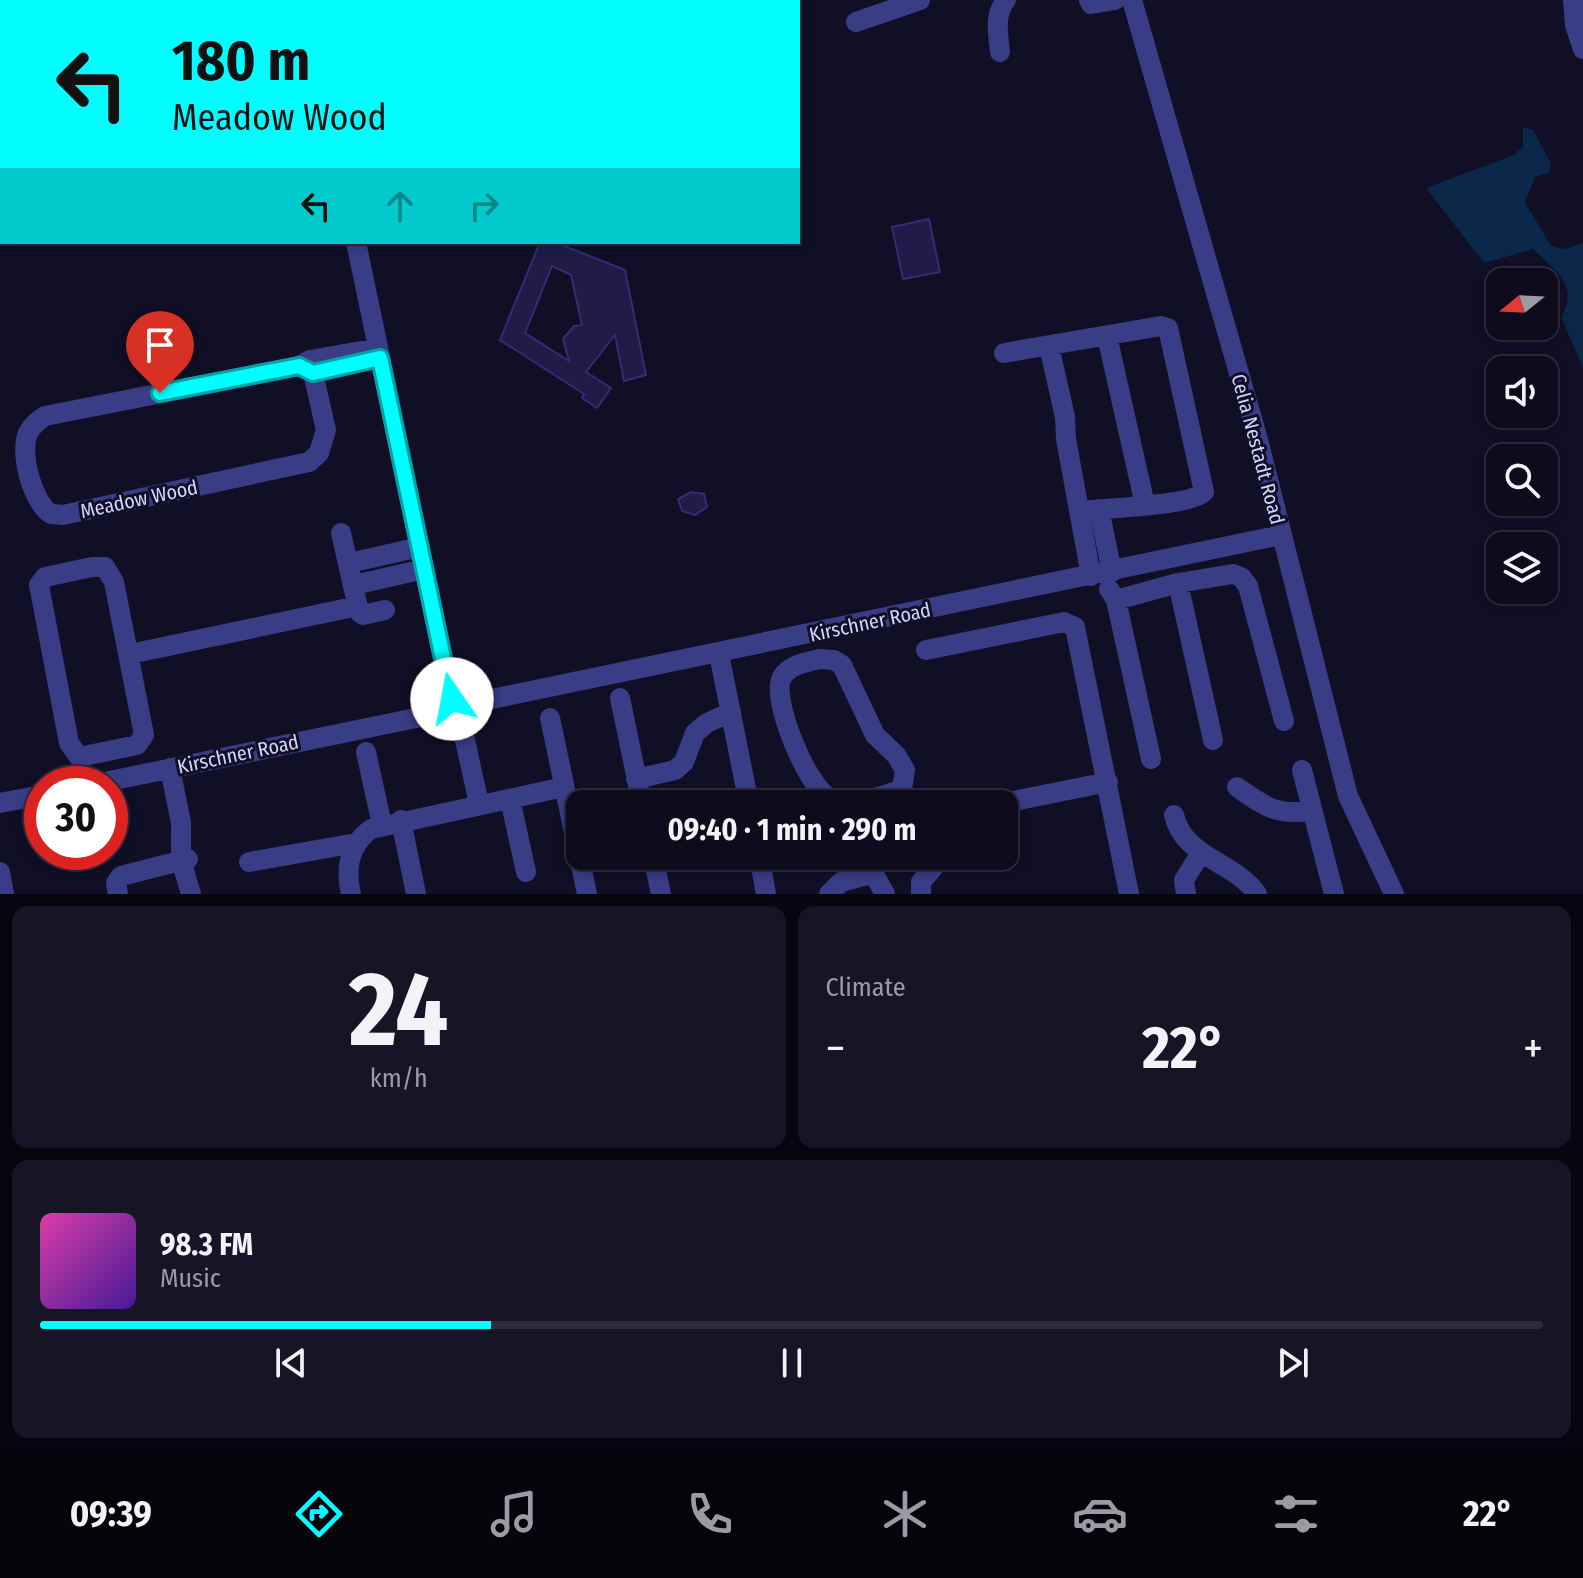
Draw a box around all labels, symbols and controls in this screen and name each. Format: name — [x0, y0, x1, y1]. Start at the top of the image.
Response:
text: 180 m — [172, 28, 310, 95]
icon: left — [40, 32, 144, 136]
text: Meadow Wood — [172, 96, 387, 140]
icon: left — [294, 184, 338, 228]
icon: ahead — [378, 184, 422, 228]
icon: right — [462, 184, 506, 228]
north arrow — [1486, 268, 1558, 340]
map controls — [1486, 268, 1558, 604]
pin — [126, 311, 194, 393]
icon: arrive — [138, 323, 182, 367]
button: sound — [1486, 356, 1558, 428]
street label: Celia Nestadt Road — [1226, 371, 1290, 527]
button: search — [1486, 444, 1558, 516]
street label: Meadow Wood — [78, 475, 200, 523]
button: layers — [1486, 532, 1558, 604]
street label: Kirschner Road — [807, 597, 933, 647]
position arrow — [410, 657, 494, 741]
street label: Kirschner Road — [175, 729, 301, 779]
speed limit sign: 30 — [24, 766, 128, 870]
text: 09:40 · 1 min · 290 m — [668, 812, 916, 848]
text: 24 — [349, 948, 449, 1073]
text: Climate — [826, 972, 906, 1003]
text: 22° — [1142, 1012, 1226, 1084]
text: − — [826, 1022, 845, 1075]
text: + — [1523, 1022, 1543, 1075]
text: km/h — [370, 1063, 428, 1094]
text: 98.3 FM — [160, 1227, 253, 1263]
text: Music — [160, 1263, 221, 1294]
icon: previous — [269, 1341, 313, 1385]
icon: pause — [770, 1341, 814, 1385]
icon: next — [1271, 1341, 1315, 1385]
icon: directions — [291, 1486, 347, 1542]
icon: music — [486, 1486, 542, 1542]
icon: phone — [682, 1486, 738, 1542]
icon: climate — [877, 1486, 933, 1542]
icon: car — [1072, 1486, 1128, 1542]
icon: filters — [1268, 1486, 1324, 1542]
text: 09:39 — [70, 1492, 152, 1536]
text: 22° — [1463, 1492, 1513, 1536]

